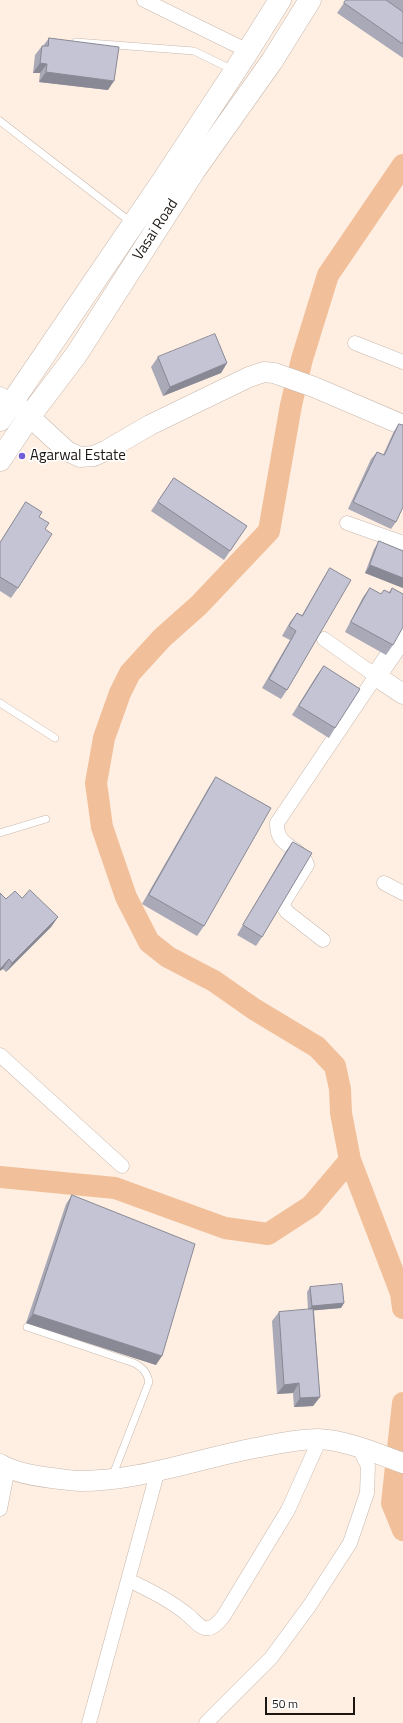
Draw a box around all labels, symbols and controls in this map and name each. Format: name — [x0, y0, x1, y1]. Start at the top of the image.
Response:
street label: Vasai Road — [130, 196, 182, 264]
place label: Agarwal Estate — [30, 447, 126, 465]
marker: Agarwal Estate — [17, 451, 27, 461]
scale bar — [267, 1689, 357, 1715]
text: 50 m — [272, 1694, 298, 1713]

